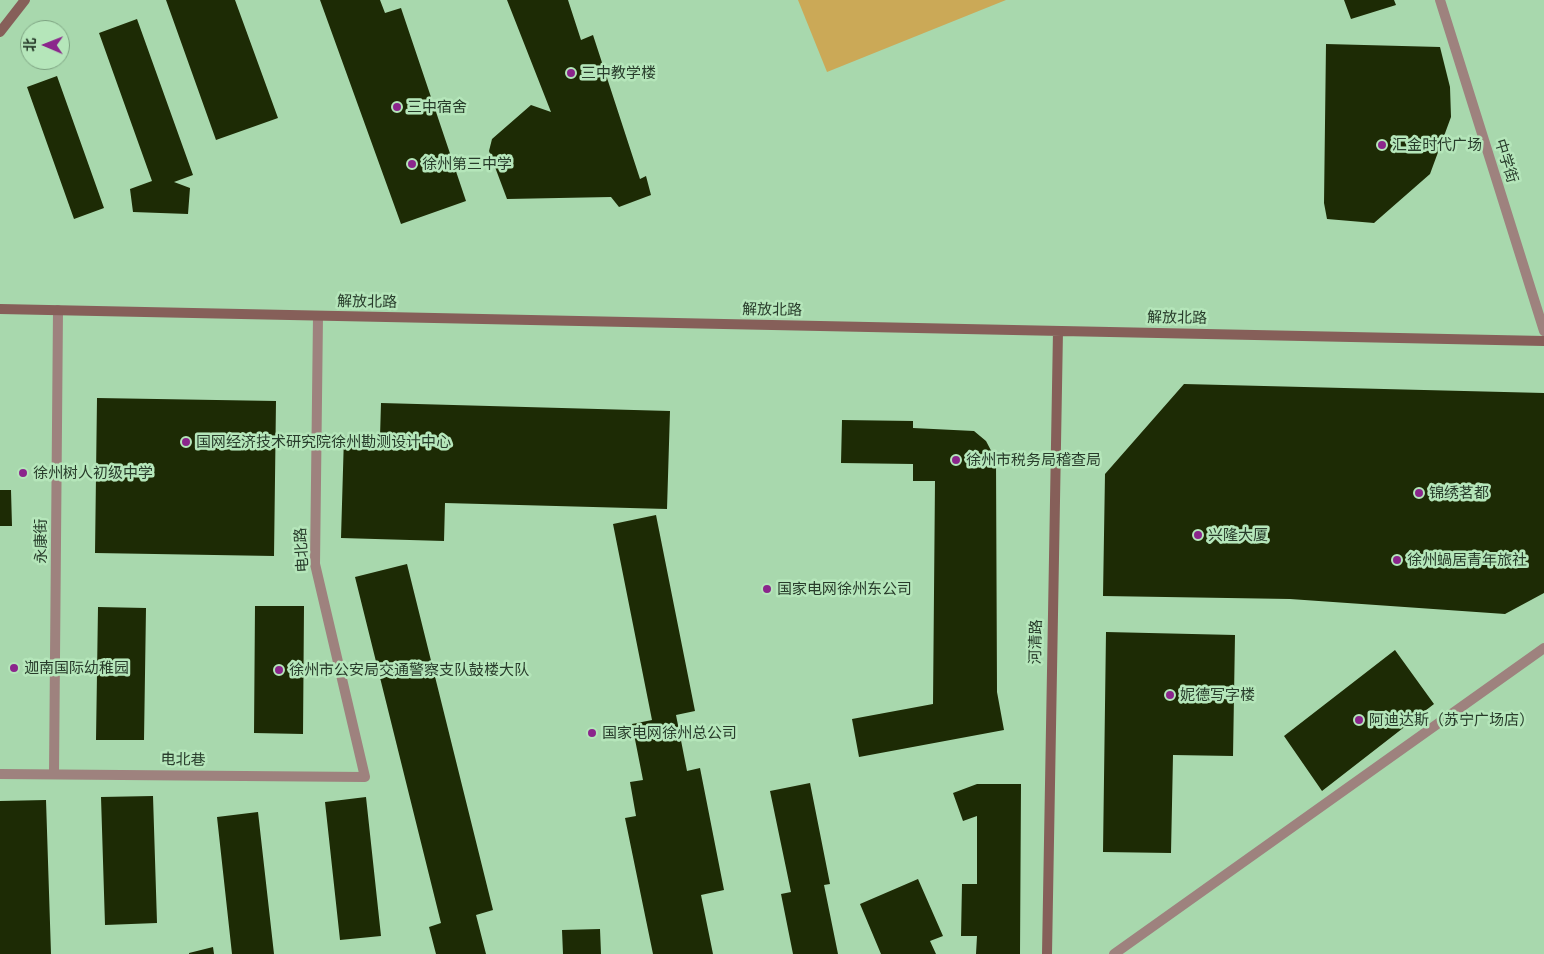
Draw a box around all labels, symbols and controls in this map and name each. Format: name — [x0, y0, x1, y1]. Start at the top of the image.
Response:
north arrow — [20, 20, 70, 70]
text: 北 — [24, 38, 38, 52]
place label: 三中教学楼 — [581, 64, 656, 82]
marker: 三中教学楼 — [565, 67, 577, 79]
place label: 三中宿舍 — [407, 98, 467, 116]
marker: 三中宿舍 — [391, 101, 403, 113]
place label: 汇金时代广场 — [1392, 136, 1482, 154]
street label: 中学街 — [1491, 137, 1521, 185]
marker: 汇金时代广场 — [1376, 139, 1388, 151]
place label: 徐州第三中学 — [422, 155, 512, 173]
marker: 徐州第三中学 — [406, 158, 418, 170]
street label: 解放北路 — [337, 292, 397, 312]
street label: 解放北路 — [742, 300, 802, 320]
street label: 解放北路 — [1147, 308, 1207, 328]
place label: 国网经济技术研究院徐州勘测设计中心 — [196, 433, 451, 451]
marker: 国网经济技术研究院徐州勘测设计中心 — [180, 436, 192, 448]
place label: 徐州市税务局稽查局 — [966, 451, 1101, 469]
marker: 徐州市税务局稽查局 — [950, 454, 962, 466]
place label: 徐州树人初级中学 — [33, 464, 153, 482]
marker: 徐州树人初级中学 — [17, 467, 29, 479]
place label: 锦绣茗都 — [1429, 484, 1489, 502]
marker: 锦绣茗都 — [1413, 487, 1425, 499]
street label: 永康街 — [32, 519, 50, 563]
place label: 兴隆大厦 — [1208, 526, 1268, 544]
street label: 电北路 — [292, 527, 312, 573]
marker: 兴隆大厦 — [1192, 529, 1204, 541]
place label: 徐州蝸居青年旅社 — [1407, 551, 1527, 569]
marker: 徐州蝸居青年旅社 — [1391, 554, 1403, 566]
place label: 国家电网徐州东公司 — [777, 580, 912, 598]
marker: 国家电网徐州东公司 — [761, 583, 773, 595]
street label: 河清路 — [1027, 619, 1045, 665]
place label: 迦南国际幼稚园 — [24, 659, 129, 677]
place label: 徐州市公安局交通警察支队鼓楼大队 — [289, 661, 529, 679]
marker: 迦南国际幼稚园 — [8, 662, 20, 674]
marker: 徐州市公安局交通警察支队鼓楼大队 — [273, 664, 285, 676]
place label: 妮德写字楼 — [1180, 686, 1255, 704]
marker: 妮德写字楼 — [1164, 689, 1176, 701]
place label: 阿迪达斯（苏宁广场店） — [1369, 711, 1534, 729]
marker: 阿迪达斯（苏宁广场店） — [1353, 714, 1365, 726]
place label: 国家电网徐州总公司 — [602, 724, 737, 742]
marker: 国家电网徐州总公司 — [586, 727, 598, 739]
street label: 电北巷 — [160, 751, 206, 769]

